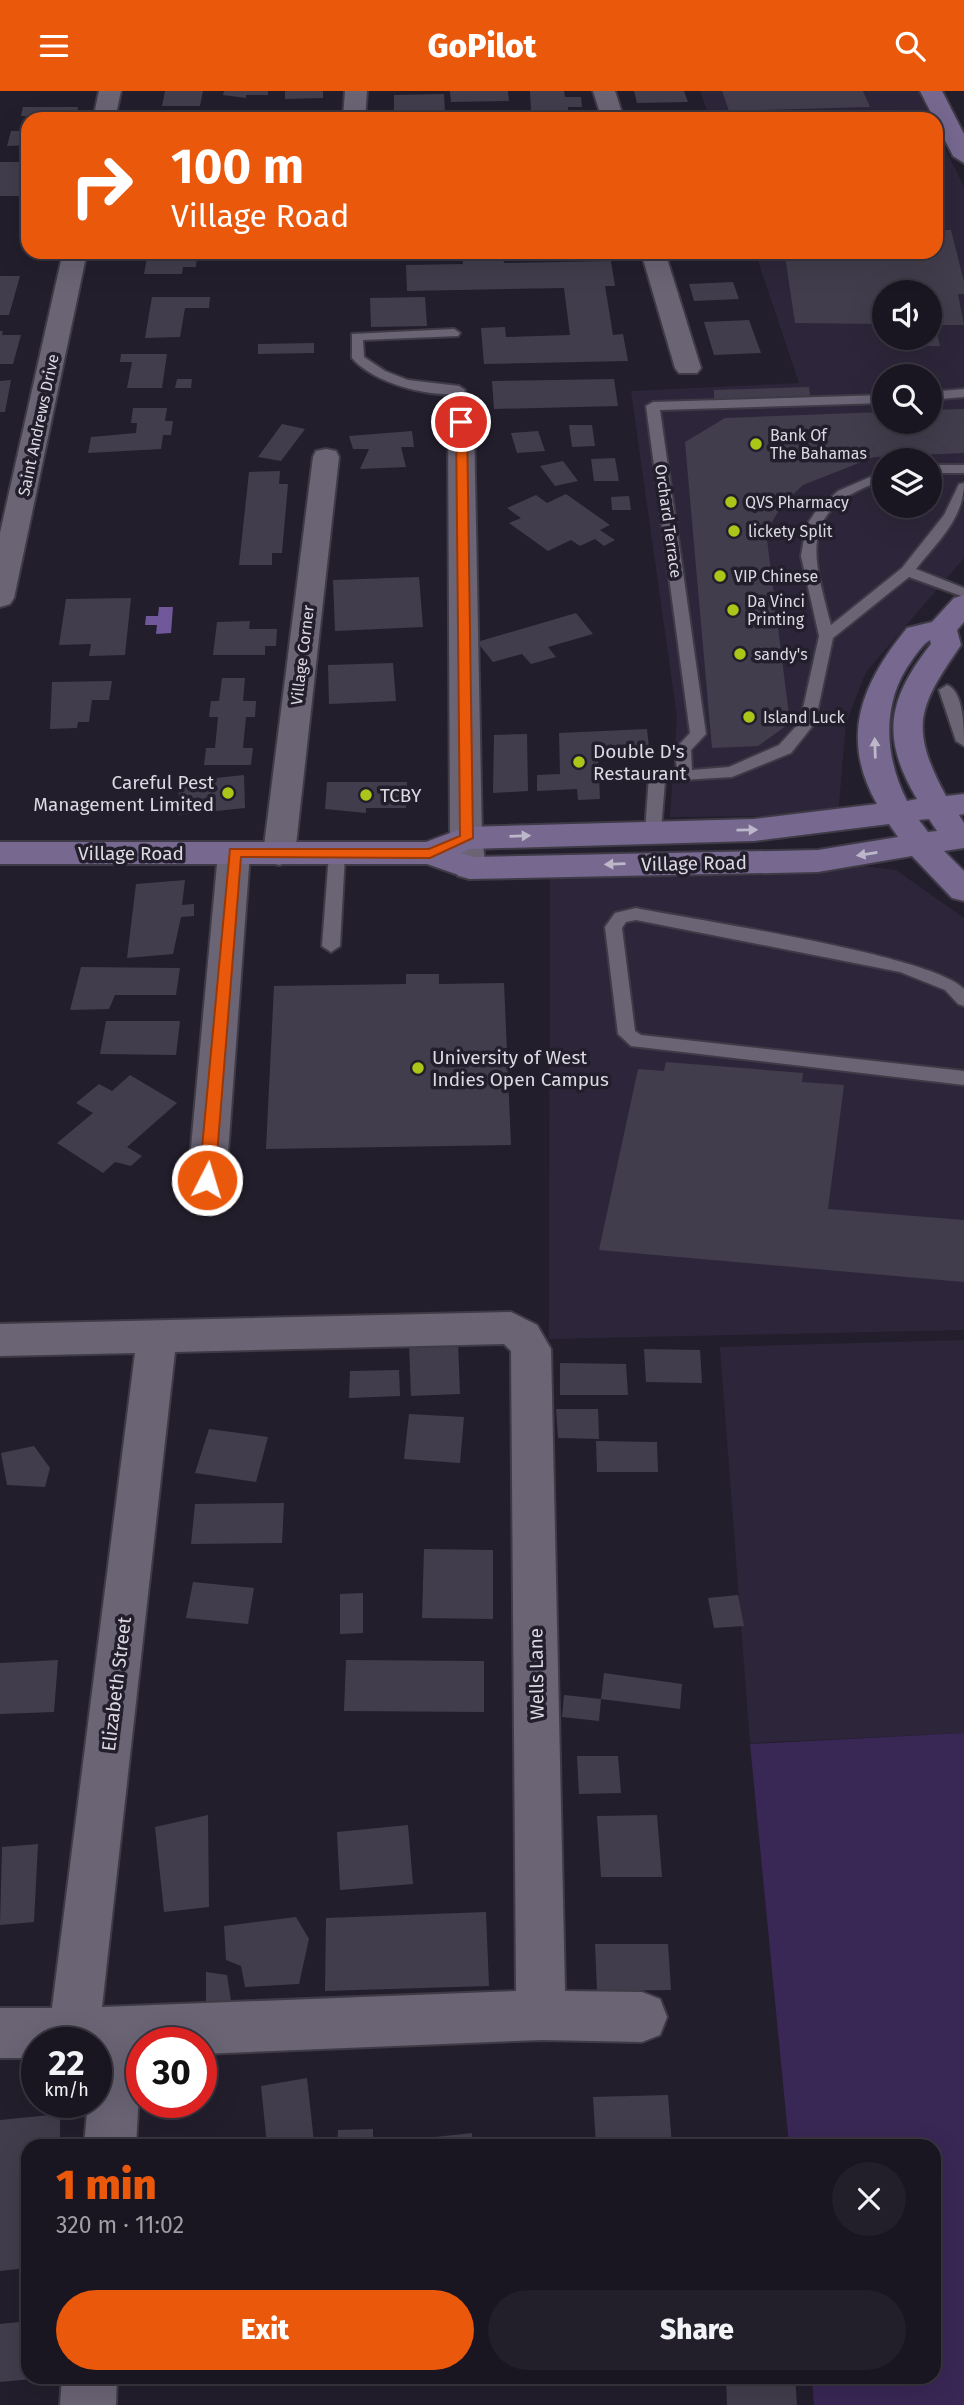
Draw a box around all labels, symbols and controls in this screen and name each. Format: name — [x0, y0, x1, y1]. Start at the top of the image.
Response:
icon: menu — [35, 27, 73, 65]
text: GoPilot — [428, 27, 536, 65]
icon: search — [891, 27, 929, 65]
text: 100 m — [171, 137, 304, 196]
icon: right — [56, 140, 147, 231]
text: Village Road — [171, 197, 349, 235]
map controls — [872, 280, 942, 518]
button: sound — [872, 280, 942, 350]
street label: Saint Andrews Drive — [14, 352, 63, 498]
button: search — [872, 364, 942, 434]
pin — [431, 392, 491, 452]
icon: arrive — [442, 403, 480, 441]
place label: Bank Of The Bahamas — [770, 426, 867, 463]
marker: Bank Of The Bahamas — [748, 436, 764, 452]
button: layers — [872, 448, 942, 518]
street label: Orchard Terrace — [651, 463, 686, 579]
place label: QVS Pharmacy — [745, 493, 849, 512]
marker: QVS Pharmacy — [723, 494, 739, 510]
place label: lickety Split — [748, 522, 833, 541]
marker: lickety Split — [726, 523, 742, 539]
place label: VIP Chinese — [734, 567, 818, 586]
marker: VIP Chinese — [712, 568, 728, 584]
place label: Da Vinci Printing — [747, 592, 805, 629]
marker: Da Vinci Printing — [725, 602, 741, 618]
street label: Village Corner — [287, 603, 318, 706]
place label: sandy's — [754, 645, 808, 664]
marker: sandy's — [732, 646, 748, 662]
place label: Island Luck — [763, 708, 845, 727]
marker: Island Luck — [741, 709, 757, 725]
one-way arrow — [870, 737, 881, 759]
place label: Double D's Restaurant — [593, 740, 687, 785]
marker: Double D's Restaurant — [571, 754, 587, 770]
place label: Careful Pest Management Limited — [33, 771, 214, 816]
place label: TCBY — [380, 784, 422, 807]
marker: Careful Pest Management Limited — [220, 785, 236, 801]
marker: TCBY — [358, 787, 374, 803]
one-way arrow — [737, 824, 759, 836]
one-way arrow — [509, 831, 531, 842]
street label: Village Road — [78, 842, 184, 865]
one-way arrow — [856, 849, 878, 860]
street label: Village Road — [641, 851, 747, 876]
one-way arrow — [604, 858, 626, 870]
place label: University of West Indies Open Campus — [432, 1046, 609, 1091]
marker: University of West Indies Open Campus — [410, 1060, 426, 1076]
position arrow — [170, 1143, 244, 1217]
street label: Elizabeth Street — [97, 1615, 136, 1753]
street label: Wells Lane — [524, 1628, 549, 1720]
speed limit sign: 30 — [126, 2027, 217, 2118]
text: 22 — [48, 2042, 85, 2084]
text: km/h — [44, 2079, 89, 2101]
text: 1 min — [56, 2160, 157, 2210]
button: close — [832, 2162, 906, 2236]
text: 320 m · 11:02 — [56, 2211, 184, 2239]
button: Exit — [56, 2290, 474, 2370]
button: Share — [488, 2290, 906, 2370]

